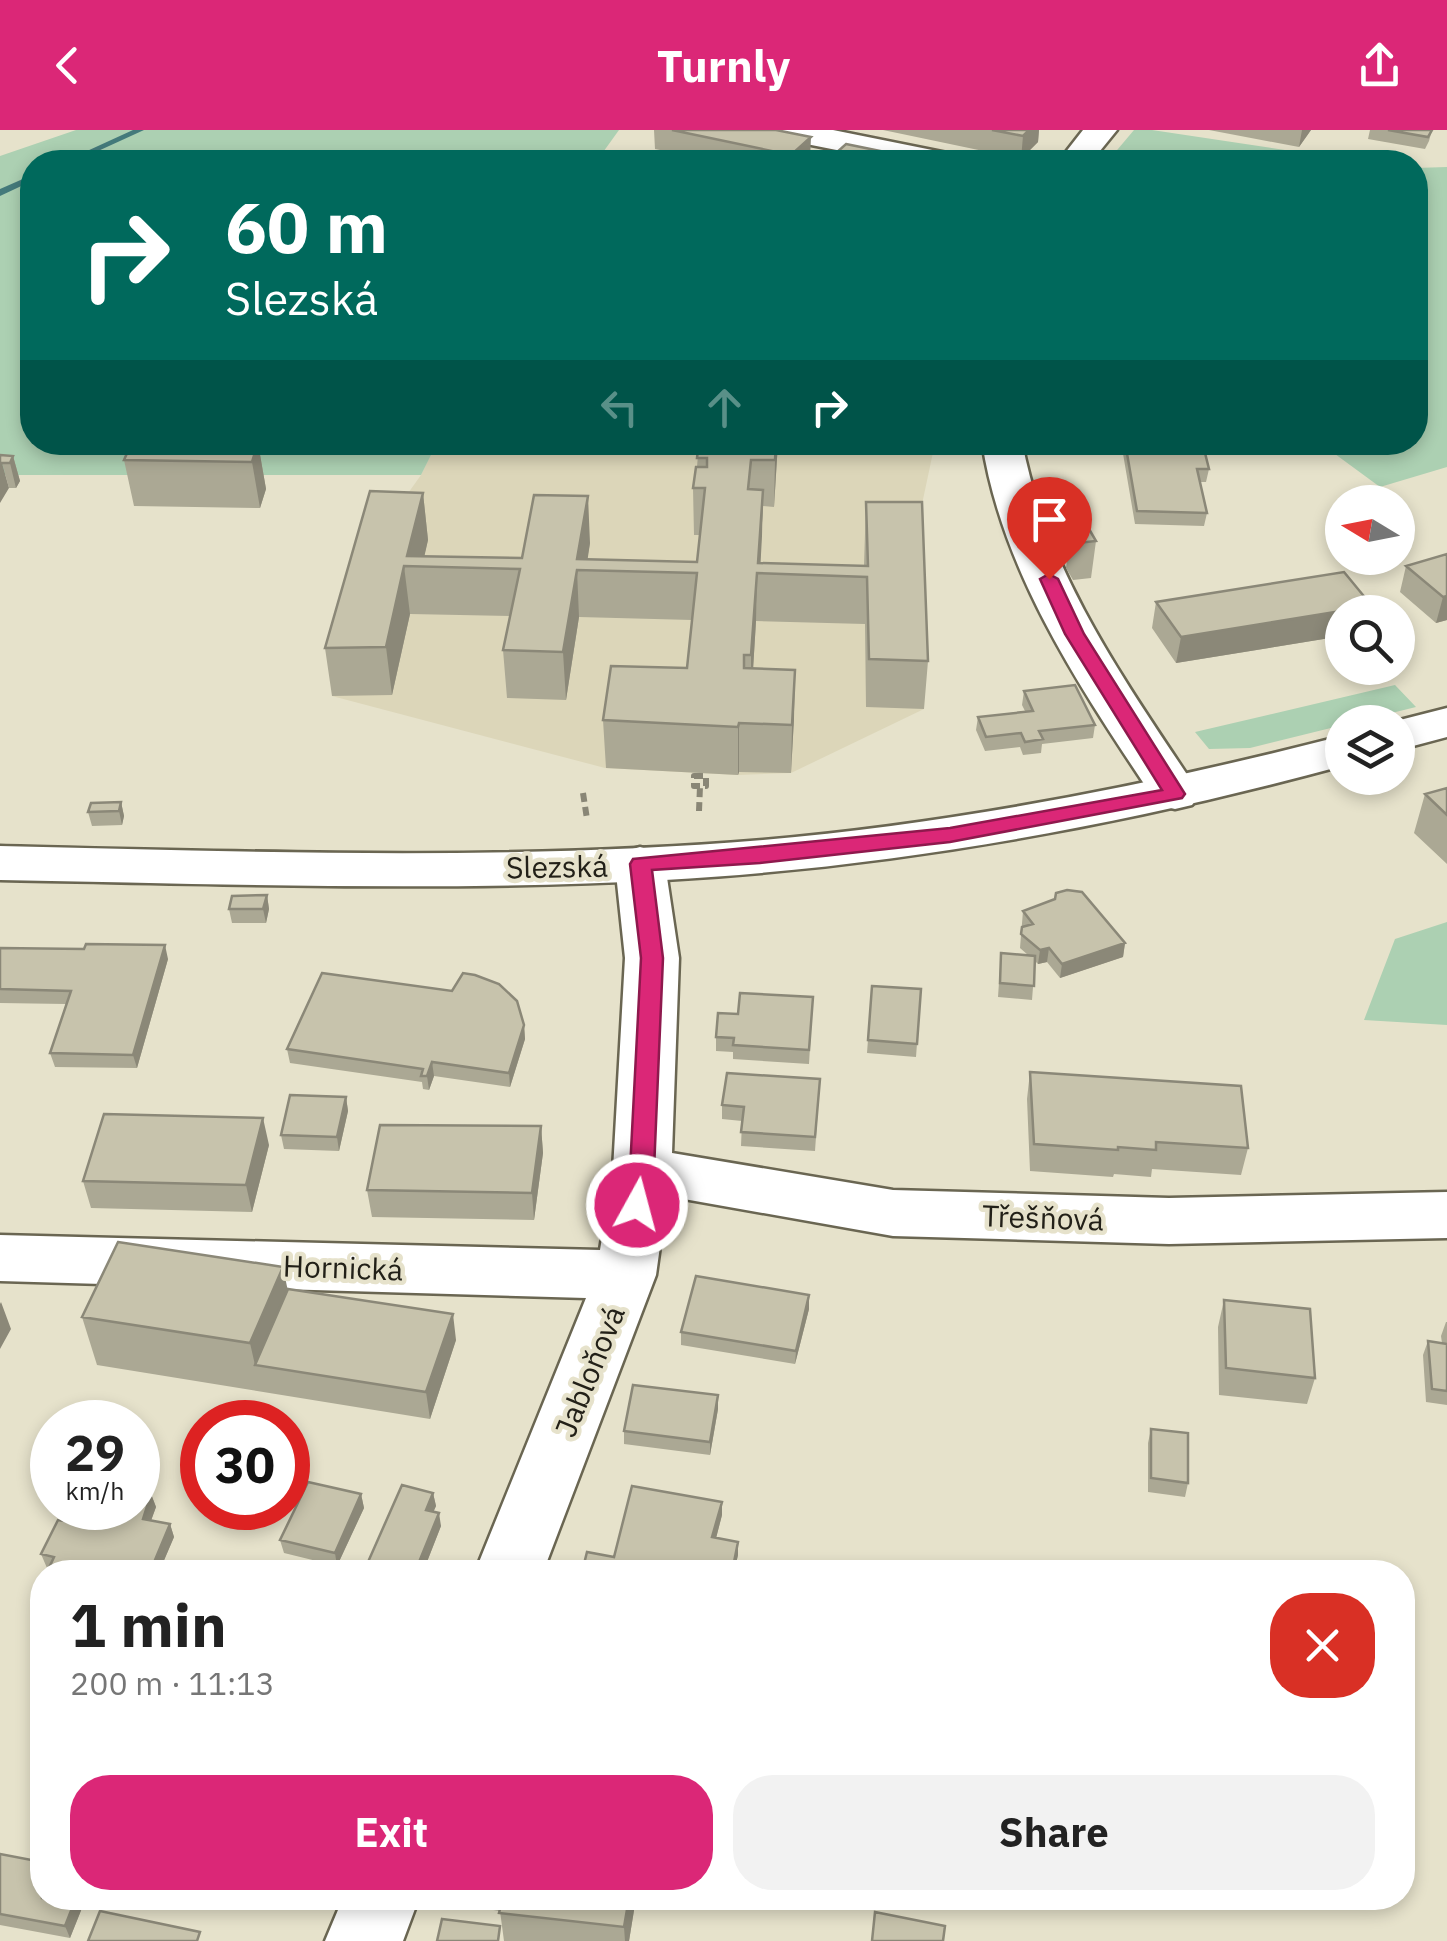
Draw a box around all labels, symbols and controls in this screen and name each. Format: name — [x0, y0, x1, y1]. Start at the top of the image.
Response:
text: Turnly — [657, 36, 790, 94]
icon: back — [40, 38, 95, 93]
icon: share — [1352, 38, 1407, 93]
text: 60 m — [225, 181, 388, 272]
icon: right — [60, 190, 190, 320]
text: Slezská — [225, 269, 378, 327]
icon: left — [592, 380, 647, 435]
icon: ahead — [697, 380, 752, 435]
icon: right — [802, 380, 857, 435]
pin — [1007, 477, 1092, 580]
north arrow — [1325, 485, 1415, 575]
map controls — [1325, 485, 1415, 795]
icon: arrive — [1022, 492, 1077, 547]
button: search — [1325, 595, 1415, 685]
button: layers — [1325, 705, 1415, 795]
street label: Slezská — [506, 846, 608, 886]
position arrow — [585, 1153, 689, 1257]
street label: Třešňová — [981, 1195, 1105, 1239]
street label: Hornická — [282, 1245, 404, 1289]
street label: Jabloňová — [545, 1300, 633, 1442]
speed limit sign: 30 — [180, 1400, 310, 1530]
text: 29 — [65, 1420, 125, 1485]
text: km/h — [66, 1474, 124, 1507]
text: 1 min — [70, 1585, 227, 1664]
button: close — [1270, 1593, 1375, 1698]
text: 200 m · 11:13 — [70, 1662, 275, 1704]
button: Exit — [70, 1775, 713, 1890]
button: Share — [733, 1775, 1375, 1890]

